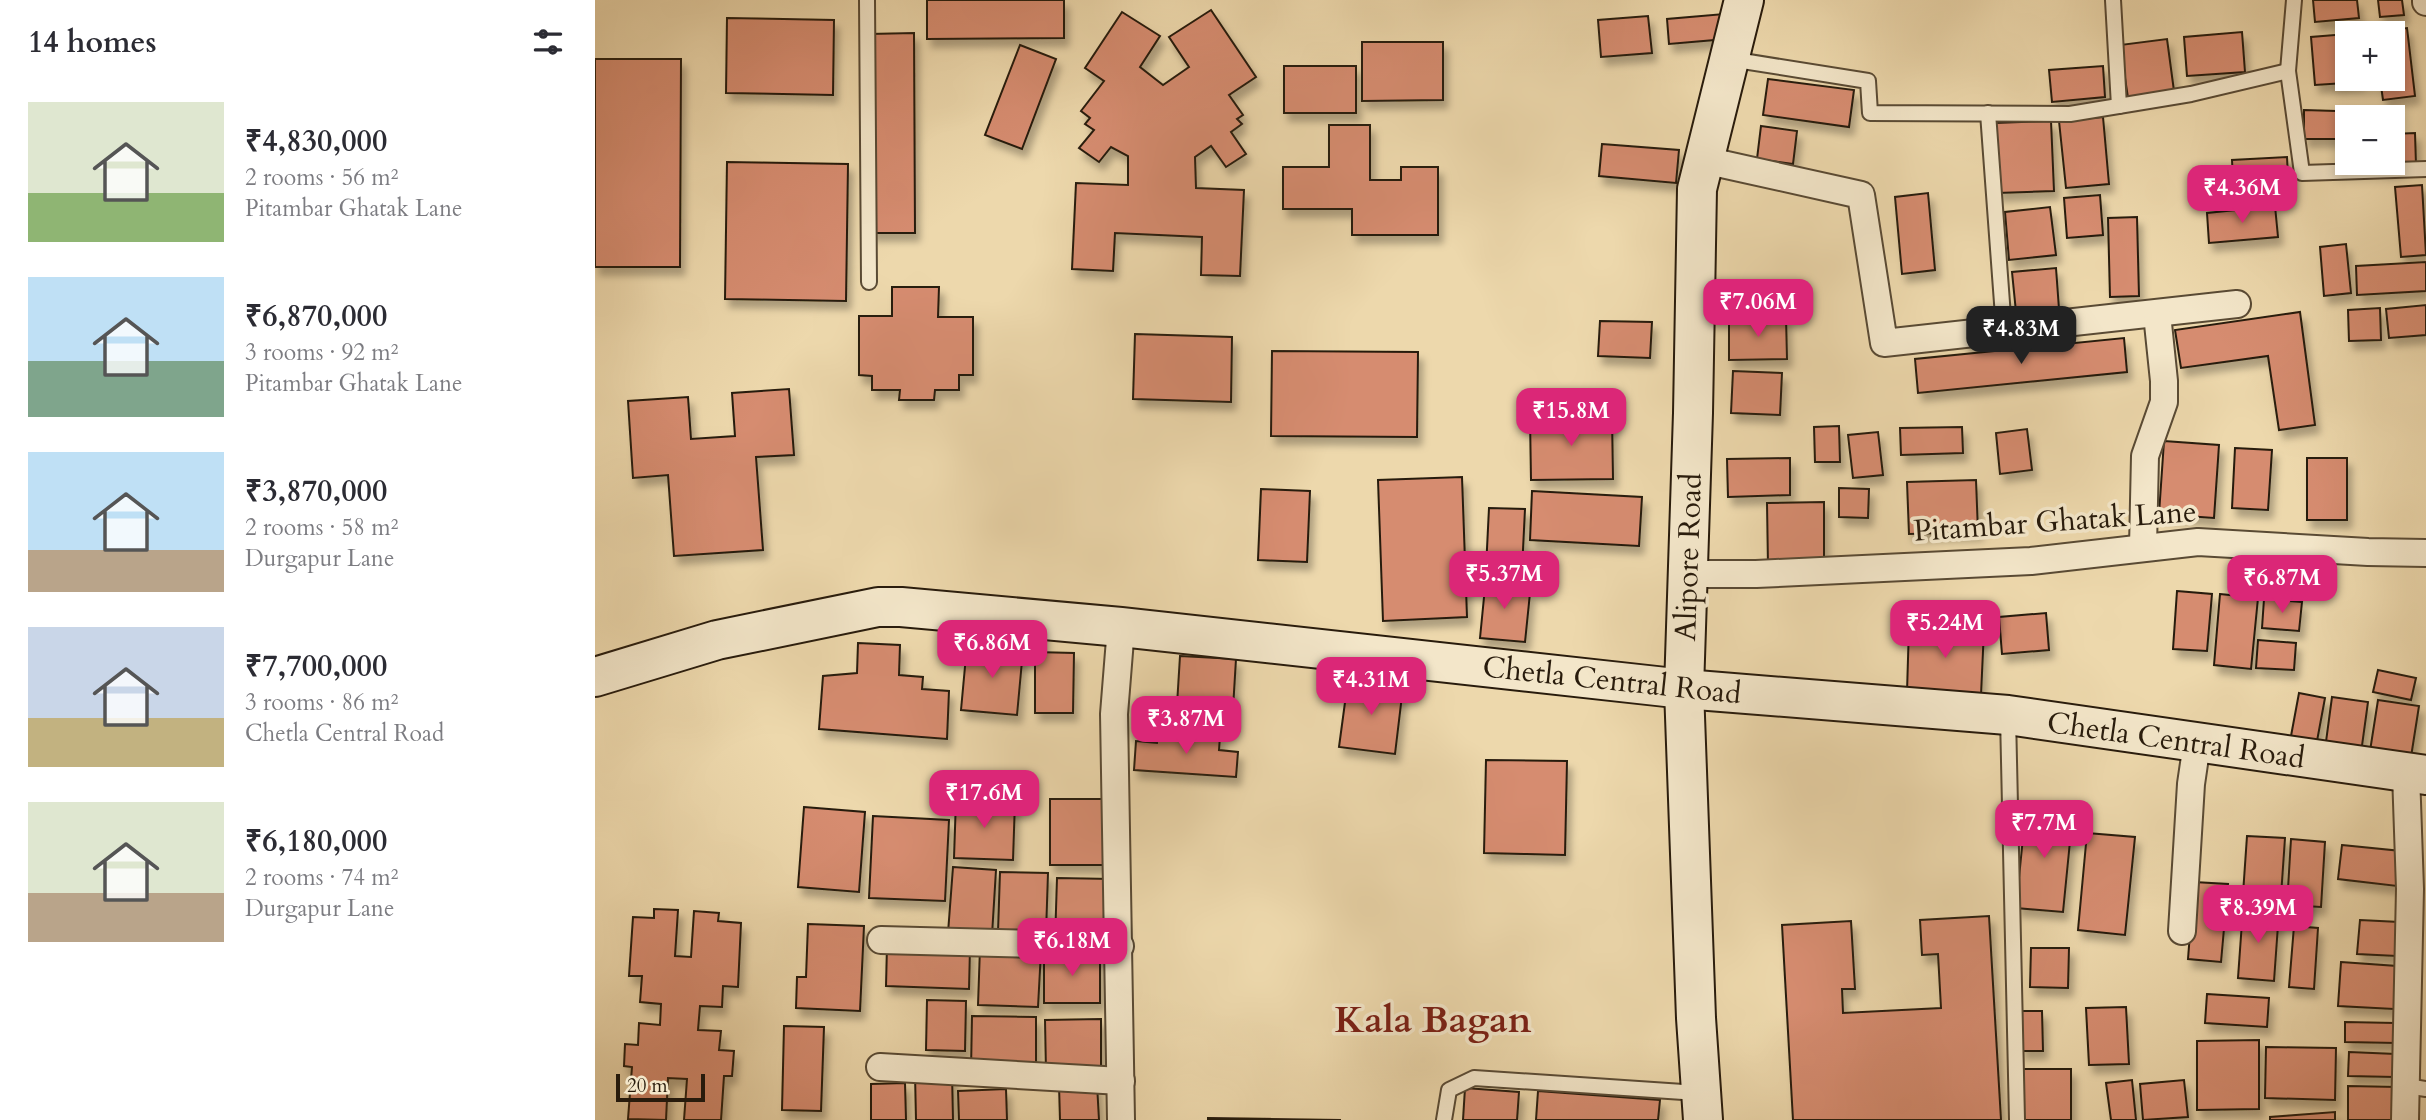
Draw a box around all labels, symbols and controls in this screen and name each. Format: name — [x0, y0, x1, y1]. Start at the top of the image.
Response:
map controls — [2335, 21, 2405, 175]
button: + — [2335, 21, 2405, 91]
text: 14 homes — [28, 22, 157, 63]
icon: filters — [529, 23, 567, 61]
button: − — [2335, 105, 2405, 175]
text: ₹4,830,000 — [245, 121, 387, 162]
icon: home — [84, 130, 168, 214]
text: 2 rooms · 56 m² — [245, 162, 398, 193]
pin: ₹4.36M — [2185, 166, 2299, 225]
text: ₹4.36M — [2203, 172, 2281, 203]
text: Pitambar Ghatak Lane — [245, 193, 462, 224]
pin: ₹7.06M — [1701, 280, 1815, 339]
text: ₹7.06M — [1719, 286, 1797, 317]
text: ₹6,870,000 — [245, 296, 387, 337]
icon: home — [84, 305, 168, 389]
pin: ₹4.83M — [1964, 306, 2078, 366]
text: ₹4.83M — [1982, 313, 2060, 344]
text: 3 rooms · 92 m² — [245, 337, 398, 368]
text: Pitambar Ghatak Lane — [245, 368, 462, 399]
pin: ₹15.8M — [1514, 388, 1628, 448]
text: ₹15.8M — [1532, 395, 1610, 426]
text: ₹3,870,000 — [245, 471, 387, 512]
street label: Alipore Road — [1665, 472, 1712, 642]
icon: home — [84, 480, 168, 564]
street label: Pitambar Ghatak Lane — [1912, 491, 2198, 552]
text: 2 rooms · 58 m² — [245, 512, 398, 543]
text: Durgapur Lane — [245, 543, 394, 574]
pin: ₹5.37M — [1447, 552, 1561, 611]
pin: ₹6.87M — [2225, 556, 2339, 615]
text: ₹5.37M — [1465, 558, 1543, 589]
text: ₹6.87M — [2243, 562, 2321, 593]
pin: ₹5.24M — [1888, 600, 2002, 660]
text: ₹5.24M — [1906, 607, 1984, 638]
pin: ₹6.86M — [935, 620, 1049, 680]
text: ₹6.86M — [953, 627, 1031, 658]
text: ₹7,700,000 — [245, 646, 387, 687]
street label: Chetla Central Road — [1481, 647, 1743, 714]
icon: home — [84, 655, 168, 739]
pin: ₹4.31M — [1314, 658, 1428, 717]
text: ₹4.31M — [1332, 664, 1410, 695]
text: 3 rooms · 86 m² — [245, 687, 398, 718]
pin: ₹3.87M — [1129, 696, 1243, 756]
street label: Chetla Central Road — [2044, 702, 2307, 779]
text: ₹3.87M — [1147, 703, 1225, 734]
text: Chetla Central Road — [245, 718, 444, 749]
pin: ₹17.6M — [927, 770, 1041, 830]
text: ₹17.6M — [945, 777, 1023, 808]
pin: ₹7.7M — [1995, 800, 2093, 860]
text: ₹7.7M — [2011, 807, 2077, 838]
text: ₹6,180,000 — [245, 821, 387, 862]
icon: home — [84, 830, 168, 914]
text: 2 rooms · 74 m² — [245, 862, 398, 893]
pin: ₹8.39M — [2201, 886, 2315, 945]
text: ₹8.39M — [2219, 892, 2297, 923]
text: Durgapur Lane — [245, 893, 394, 924]
pin: ₹6.18M — [1015, 918, 1129, 978]
text: ₹6.18M — [1033, 925, 1111, 956]
district label: Kala Bagan — [1335, 995, 1532, 1045]
scale bar — [616, 1071, 705, 1103]
text: 20 m — [627, 1073, 668, 1099]

